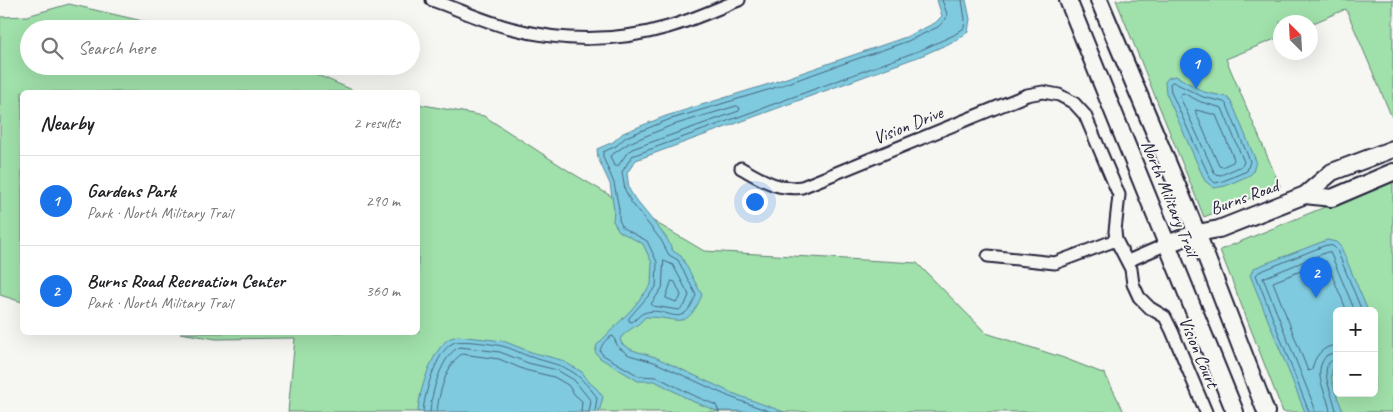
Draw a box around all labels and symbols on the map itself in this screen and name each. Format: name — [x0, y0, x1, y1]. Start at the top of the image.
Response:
north arrow — [1273, 15, 1318, 60]
pin: 1 — [1180, 48, 1212, 89]
street label: Vision Drive — [870, 101, 947, 149]
street label: North Military Trail — [1137, 137, 1204, 262]
street label: Burns Road — [1207, 174, 1284, 219]
your location — [742, 189, 768, 215]
pin: 2 — [1300, 257, 1332, 298]
street label: Vision Court — [1174, 313, 1224, 392]

